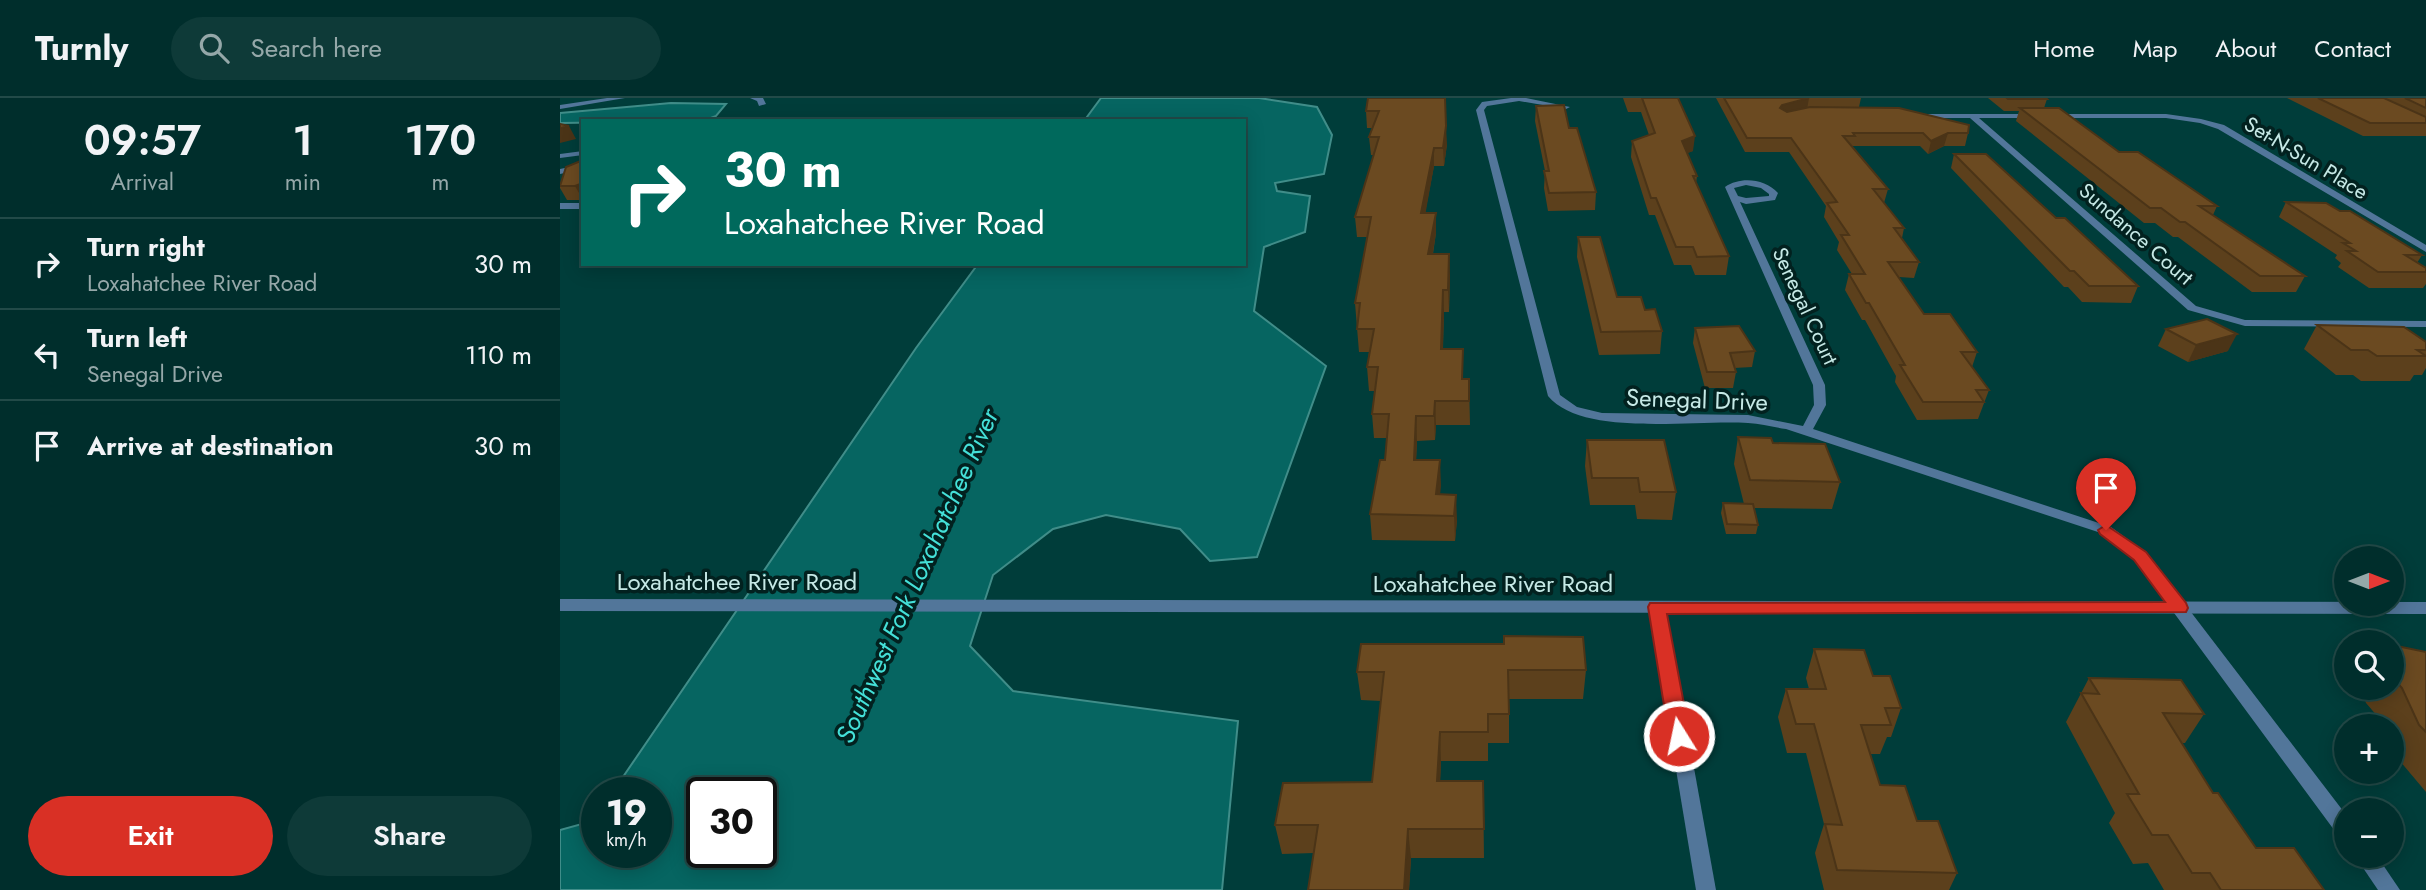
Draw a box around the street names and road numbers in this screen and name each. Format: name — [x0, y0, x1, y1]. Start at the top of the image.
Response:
street label: Set-N-Sun Place — [2238, 109, 2374, 207]
street label: Sundance Court — [2072, 176, 2200, 292]
street label: Senegal Court — [1765, 242, 1845, 370]
street label: Senegal Drive — [1626, 380, 1768, 419]
street label: Loxahatchee River Road — [617, 564, 857, 599]
street label: Loxahatchee River Road — [1373, 566, 1613, 601]

